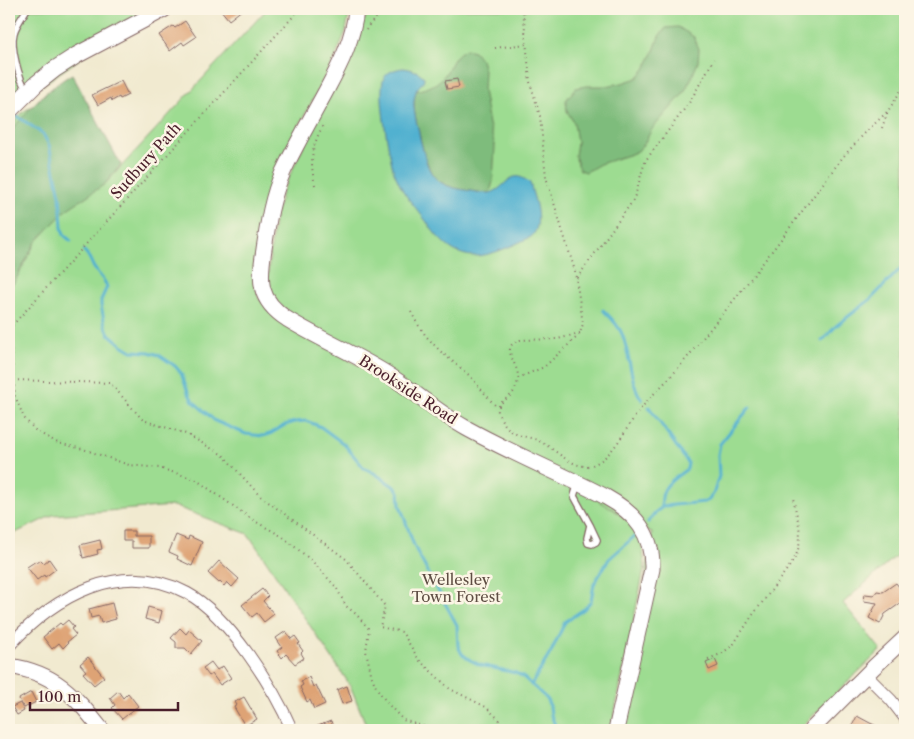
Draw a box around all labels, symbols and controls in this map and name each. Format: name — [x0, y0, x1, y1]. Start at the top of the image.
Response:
street label: Sudbury Path — [106, 118, 185, 203]
street label: Brookside Road — [356, 351, 461, 428]
park label: Wellesley Town Forest — [412, 570, 501, 606]
scale bar — [30, 679, 178, 711]
text: 100 m — [38, 687, 81, 706]

